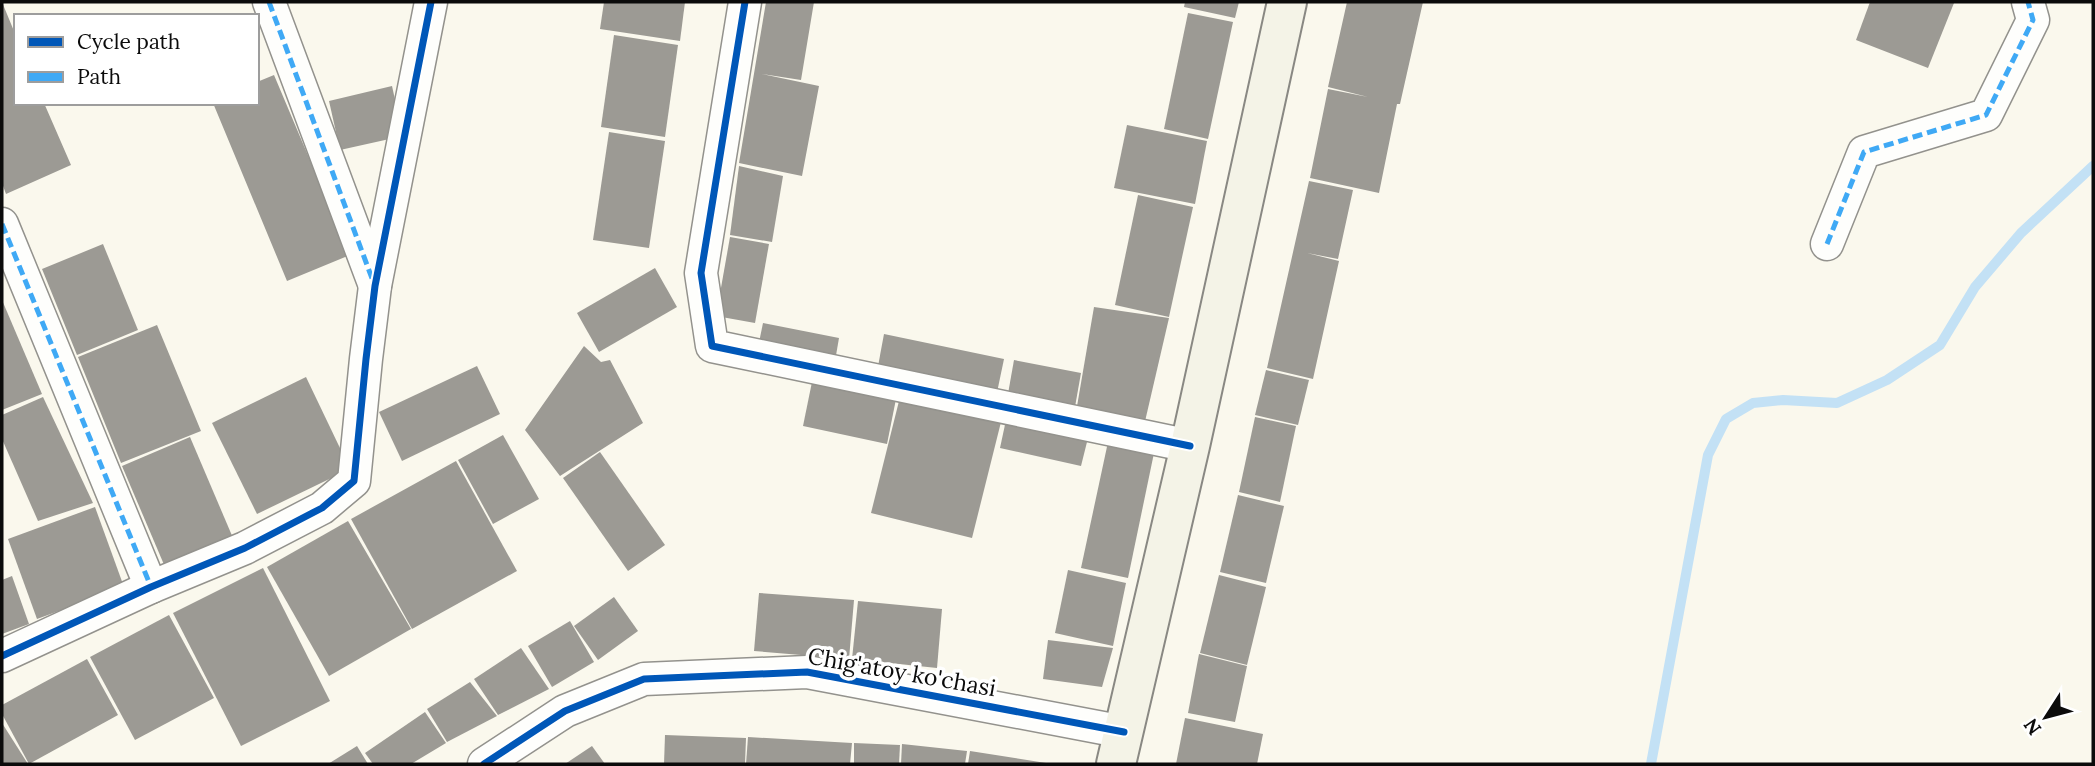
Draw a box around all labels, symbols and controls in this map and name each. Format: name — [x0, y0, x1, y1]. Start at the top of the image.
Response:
legend — [14, 14, 259, 105]
text: Cycle path — [77, 28, 180, 55]
text: Path — [77, 63, 121, 90]
street label: Chig'atoy ko'chasi — [806, 641, 998, 702]
north arrow — [2011, 682, 2081, 752]
text: N — [2018, 714, 2046, 740]

